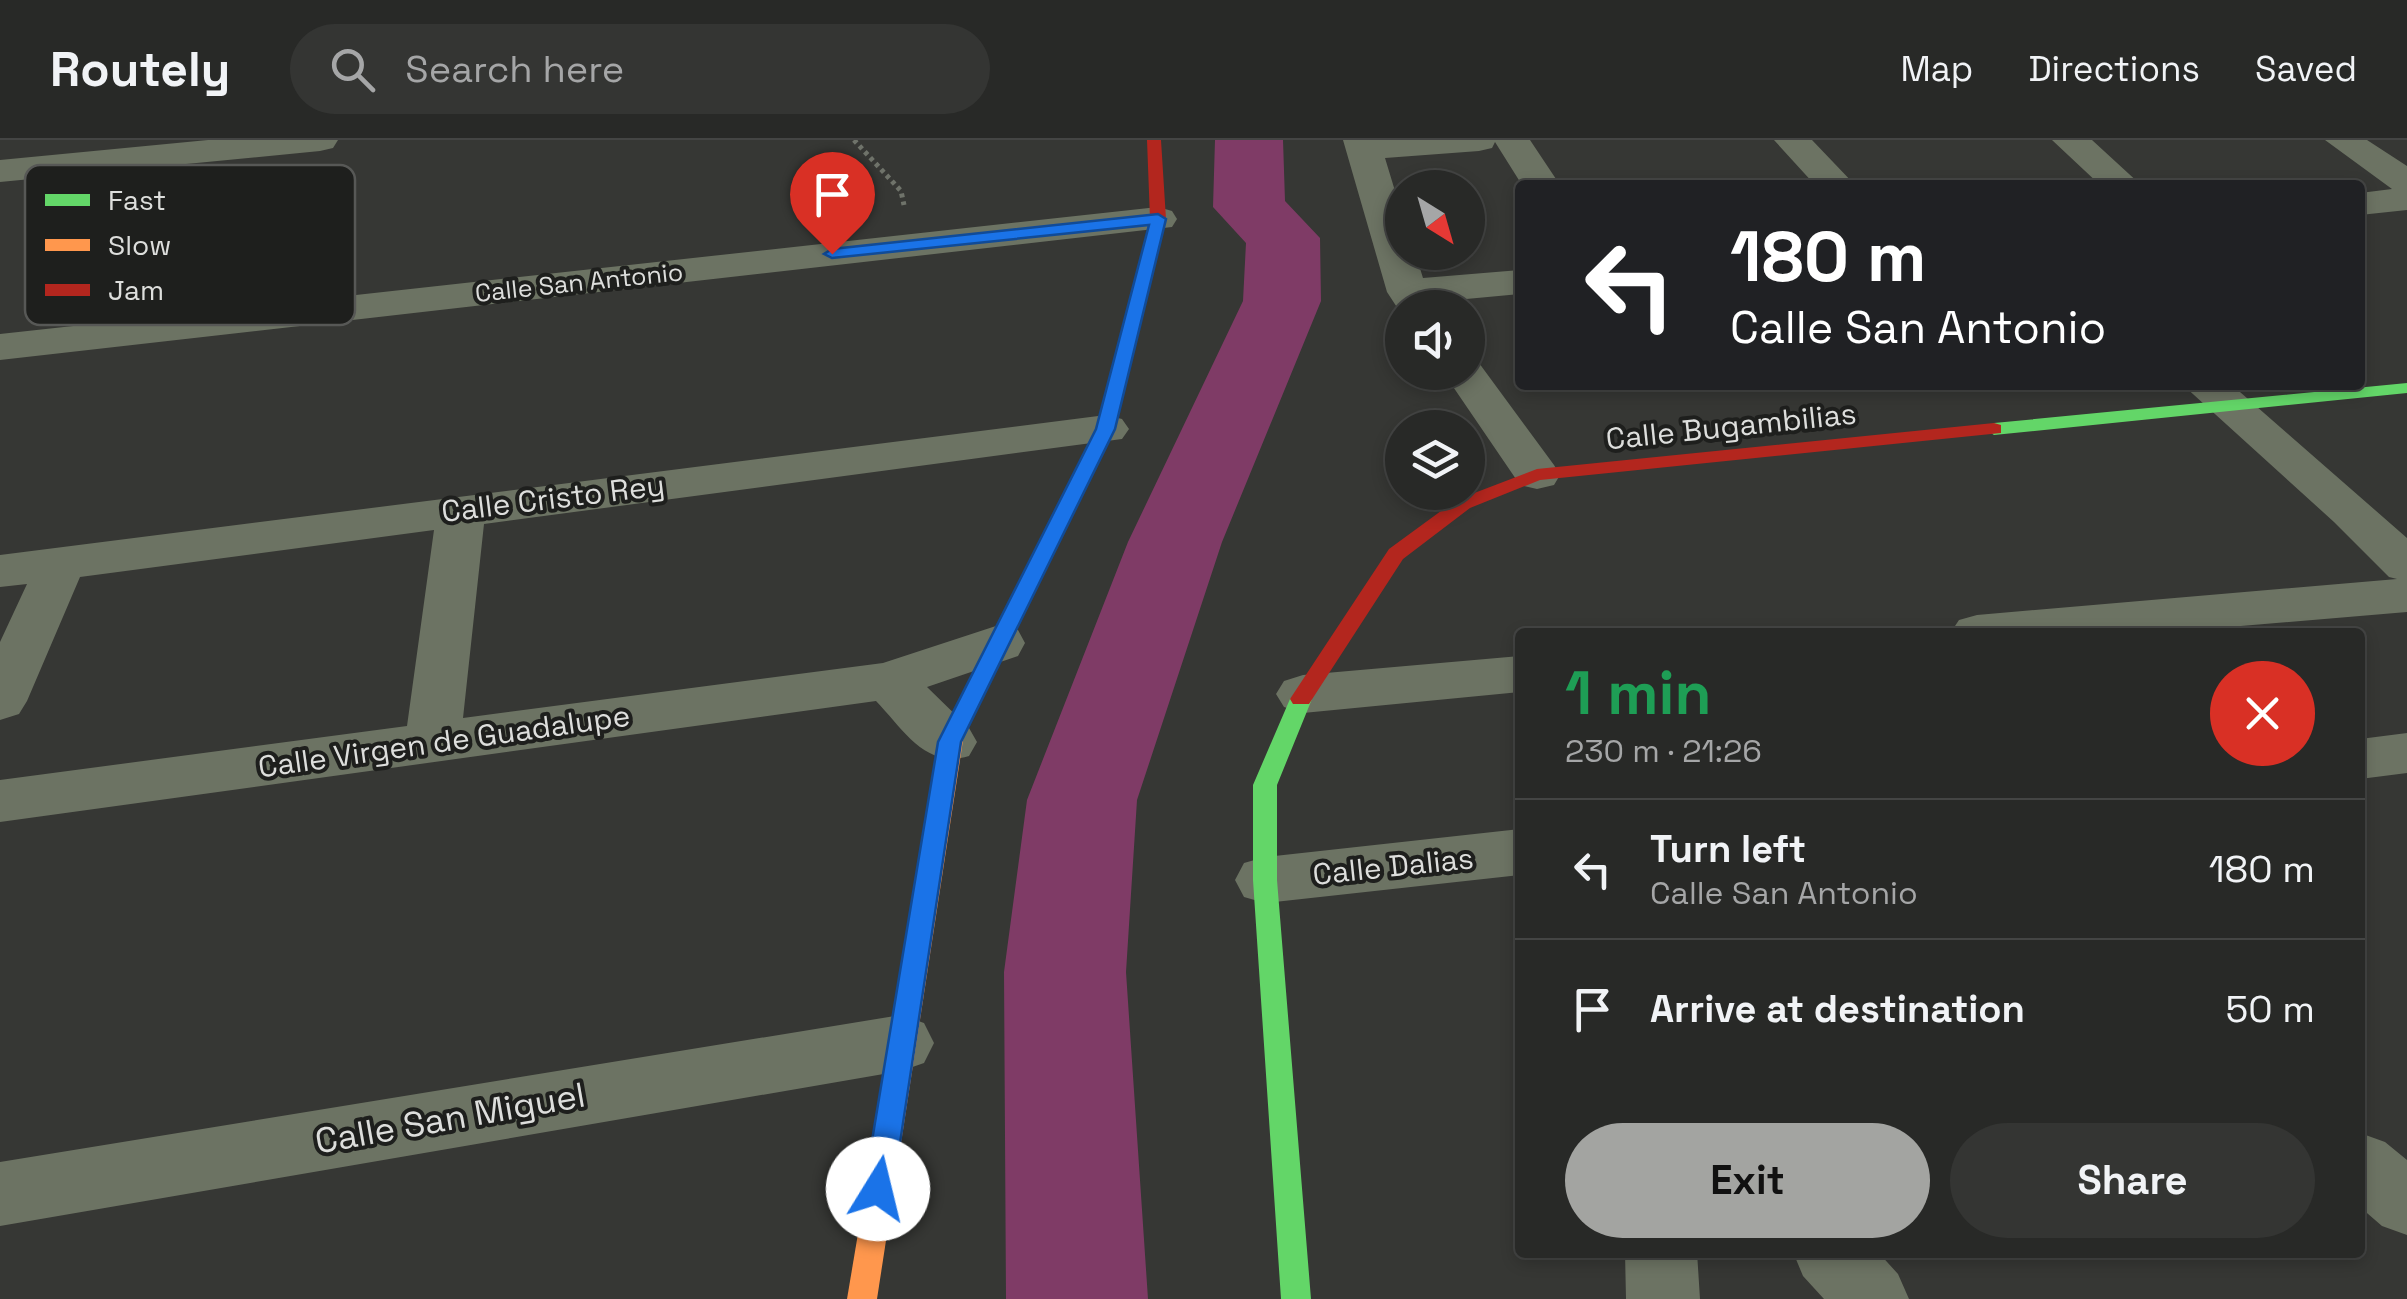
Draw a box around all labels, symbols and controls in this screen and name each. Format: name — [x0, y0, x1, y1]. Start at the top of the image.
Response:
search box — [290, 24, 990, 114]
text: Routely — [50, 39, 230, 100]
icon: search — [325, 42, 380, 97]
text: Search here — [405, 45, 624, 93]
text: Map — [1900, 47, 1973, 91]
text: Directions — [2028, 47, 2200, 91]
text: Saved — [2255, 47, 2357, 91]
pin — [790, 152, 875, 255]
legend — [25, 165, 355, 325]
icon: arrive — [805, 167, 860, 222]
north arrow — [1385, 170, 1485, 270]
map controls — [1385, 170, 1485, 510]
text: Fast — [108, 182, 166, 218]
text: 180 m — [1730, 212, 1927, 301]
icon: left — [1565, 220, 1695, 350]
text: Slow — [108, 227, 171, 263]
street label: Calle San Antonio — [473, 255, 685, 309]
text: Jam — [108, 272, 164, 308]
button: sound — [1385, 290, 1485, 390]
text: Calle San Antonio — [1730, 299, 2106, 356]
street label: Calle Bugambilias — [1604, 393, 1858, 459]
button: layers — [1385, 410, 1485, 510]
street label: Calle Cristo Rey — [439, 465, 667, 531]
text: 1 min — [1565, 655, 1712, 732]
button: close — [2210, 661, 2315, 766]
street label: Calle Virgen de Guadalupe — [255, 696, 633, 786]
text: 230 m · 21:26 — [1565, 731, 1762, 771]
text: Turn left — [1650, 825, 1806, 873]
street label: Calle Dalias — [1311, 838, 1475, 894]
icon: left — [1565, 842, 1620, 897]
text: 180 m — [2209, 845, 2315, 893]
text: Calle San Antonio — [1650, 873, 1918, 913]
icon: arrive — [1565, 982, 1620, 1037]
text: Arrive at destination — [1650, 985, 2025, 1033]
text: 50 m — [2225, 985, 2315, 1033]
street label: Calle San Miguel — [311, 1073, 589, 1163]
button: Exit — [1565, 1123, 1930, 1238]
button: Share — [1950, 1123, 2315, 1238]
position arrow — [826, 1137, 930, 1241]

